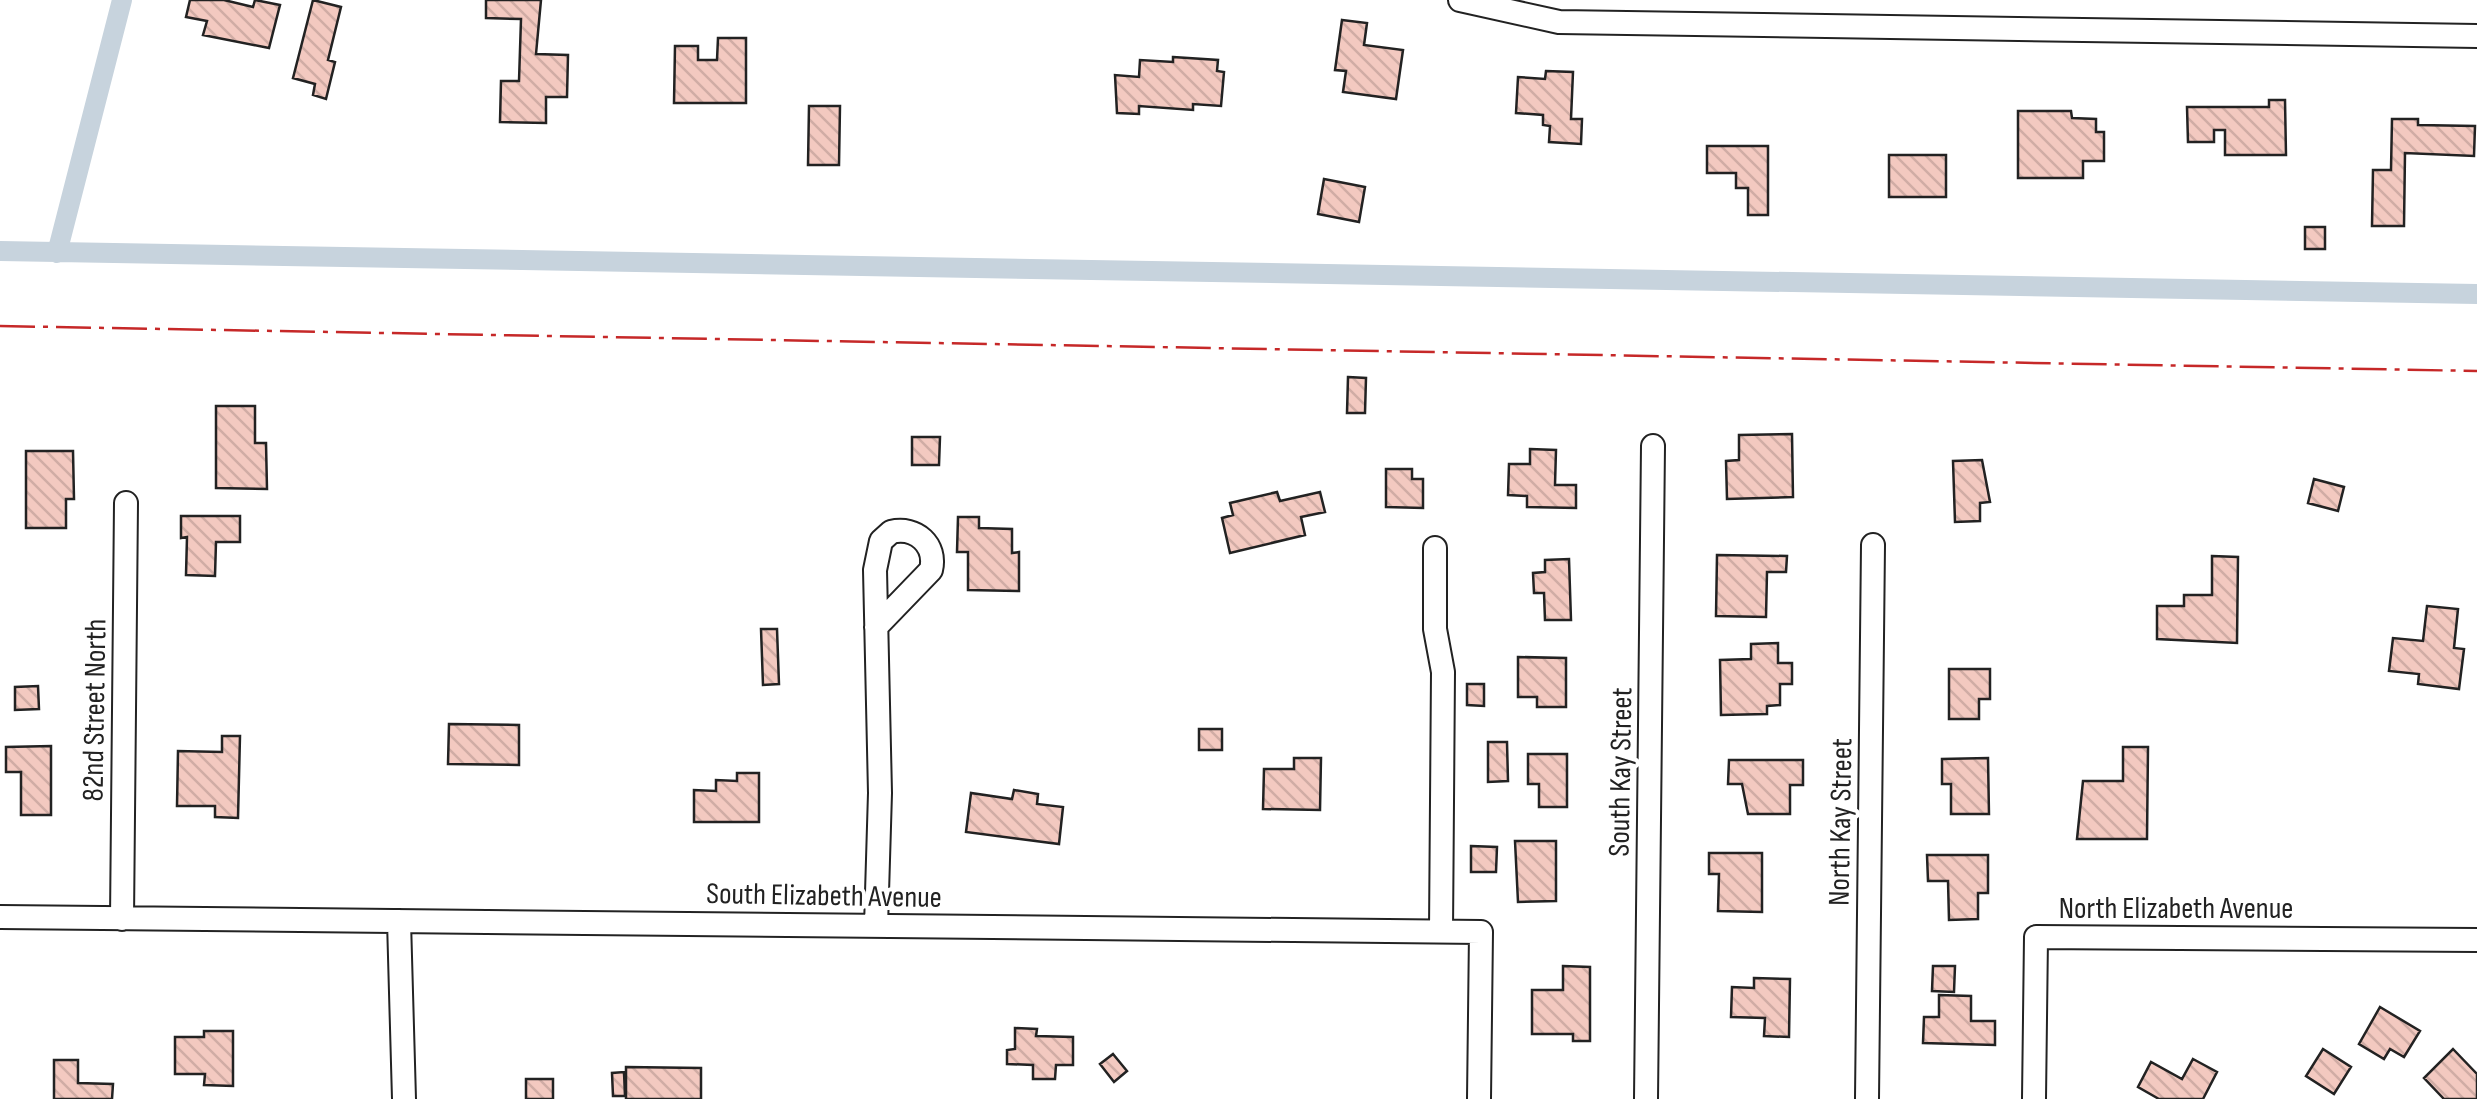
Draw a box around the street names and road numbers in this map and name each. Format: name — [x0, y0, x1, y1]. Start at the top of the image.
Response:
street label: 82nd Street North — [75, 618, 115, 802]
street label: South Kay Street — [1602, 687, 1640, 857]
street label: North Kay Street — [1822, 738, 1860, 906]
street label: South Elizabeth Avenue — [706, 876, 942, 916]
street label: North Elizabeth Avenue — [2059, 891, 2293, 927]

